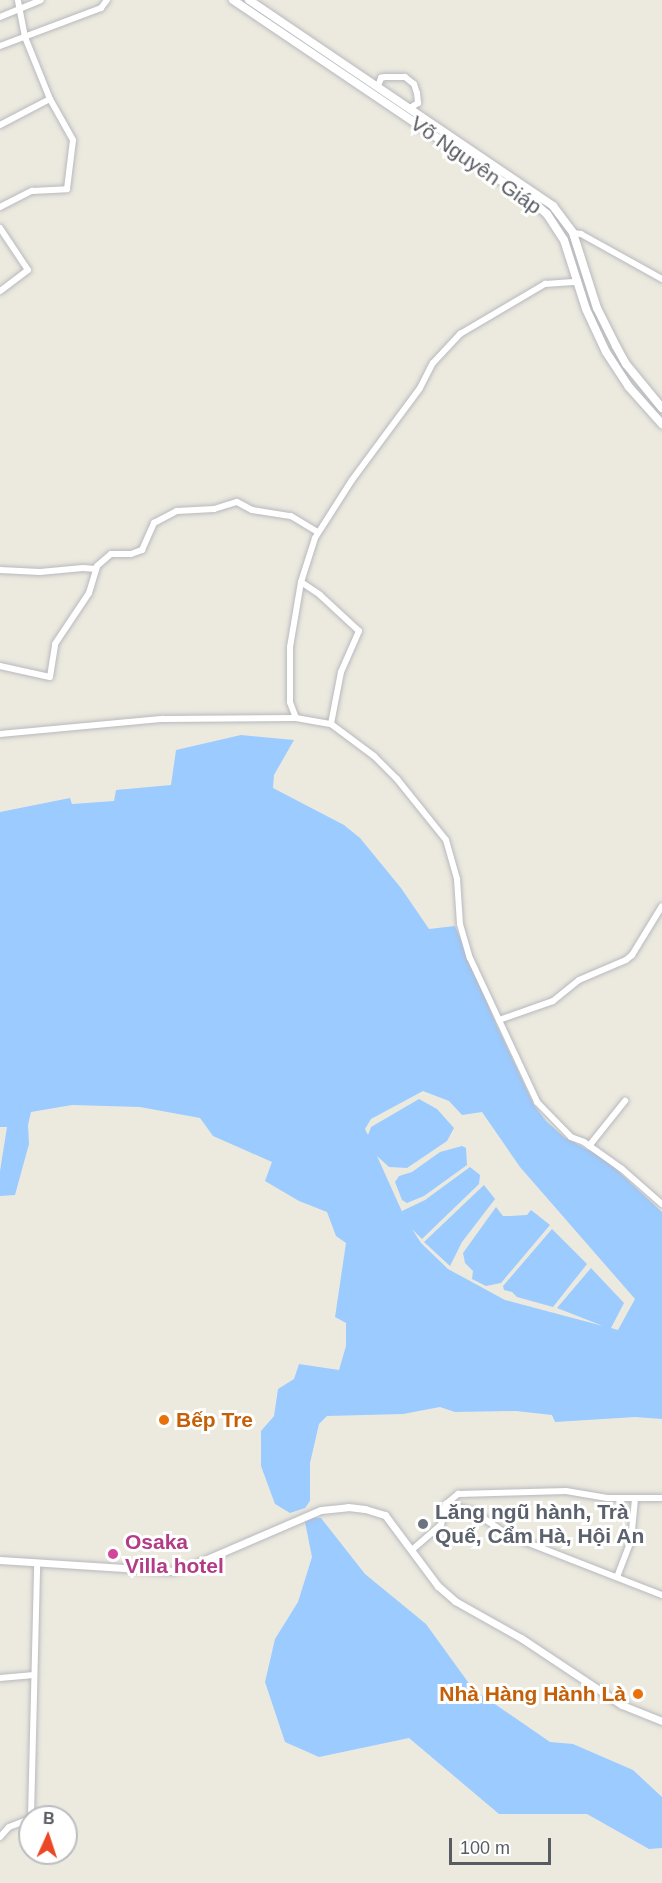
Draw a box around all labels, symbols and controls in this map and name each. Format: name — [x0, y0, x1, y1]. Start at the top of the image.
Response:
street label: Võ Nguyên Giáp — [406, 110, 546, 220]
place label: Bếp Tre — [176, 1407, 253, 1433]
marker: Bếp Tre — [157, 1413, 171, 1427]
place label: Lăng ngũ hành, Trà Quế, Cẩm Hà, Hội An — [435, 1499, 645, 1549]
marker: Lăng ngũ hành, Trà Quế, Cẩm Hà, Hội An — [416, 1517, 430, 1531]
place label: Osaka Villa hotel — [125, 1529, 224, 1579]
marker: Osaka Villa hotel — [106, 1547, 120, 1561]
place label: Nhà Hàng Hành Là — [439, 1681, 626, 1707]
marker: Nhà Hàng Hành Là — [631, 1687, 645, 1701]
north arrow — [18, 1805, 78, 1865]
text: B — [43, 1810, 55, 1827]
scale bar — [452, 1826, 554, 1864]
text: 100 m — [460, 1838, 510, 1858]

